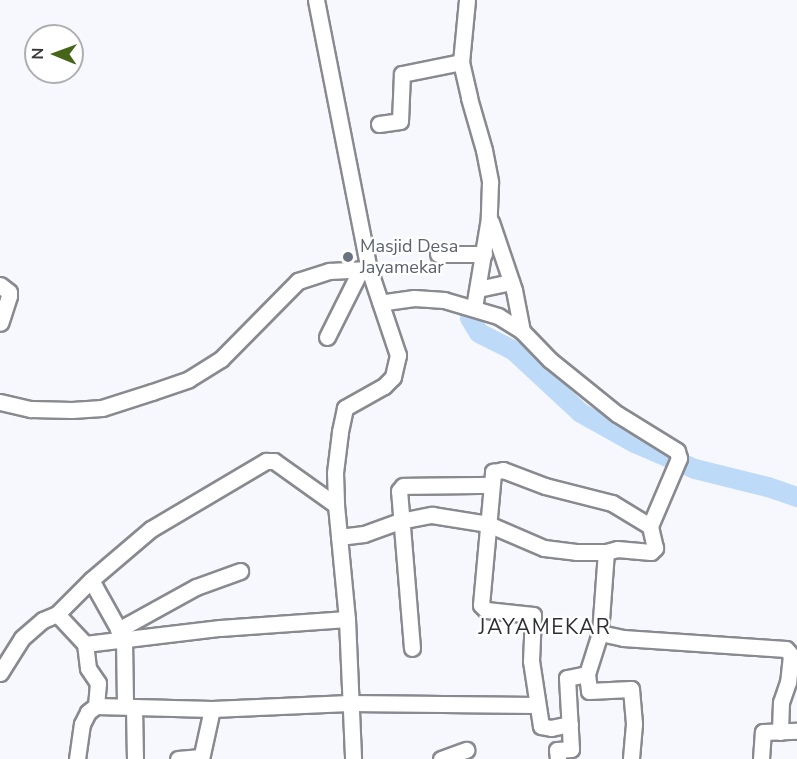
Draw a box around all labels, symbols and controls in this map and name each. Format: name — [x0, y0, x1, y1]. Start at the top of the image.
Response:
north arrow — [24, 24, 84, 84]
text: N — [27, 48, 49, 60]
place label: Masjid Desa Jayamekar — [360, 236, 458, 278]
marker: Masjid Desa Jayamekar — [341, 250, 355, 264]
district label: JAYAMEKAR — [479, 614, 611, 640]

